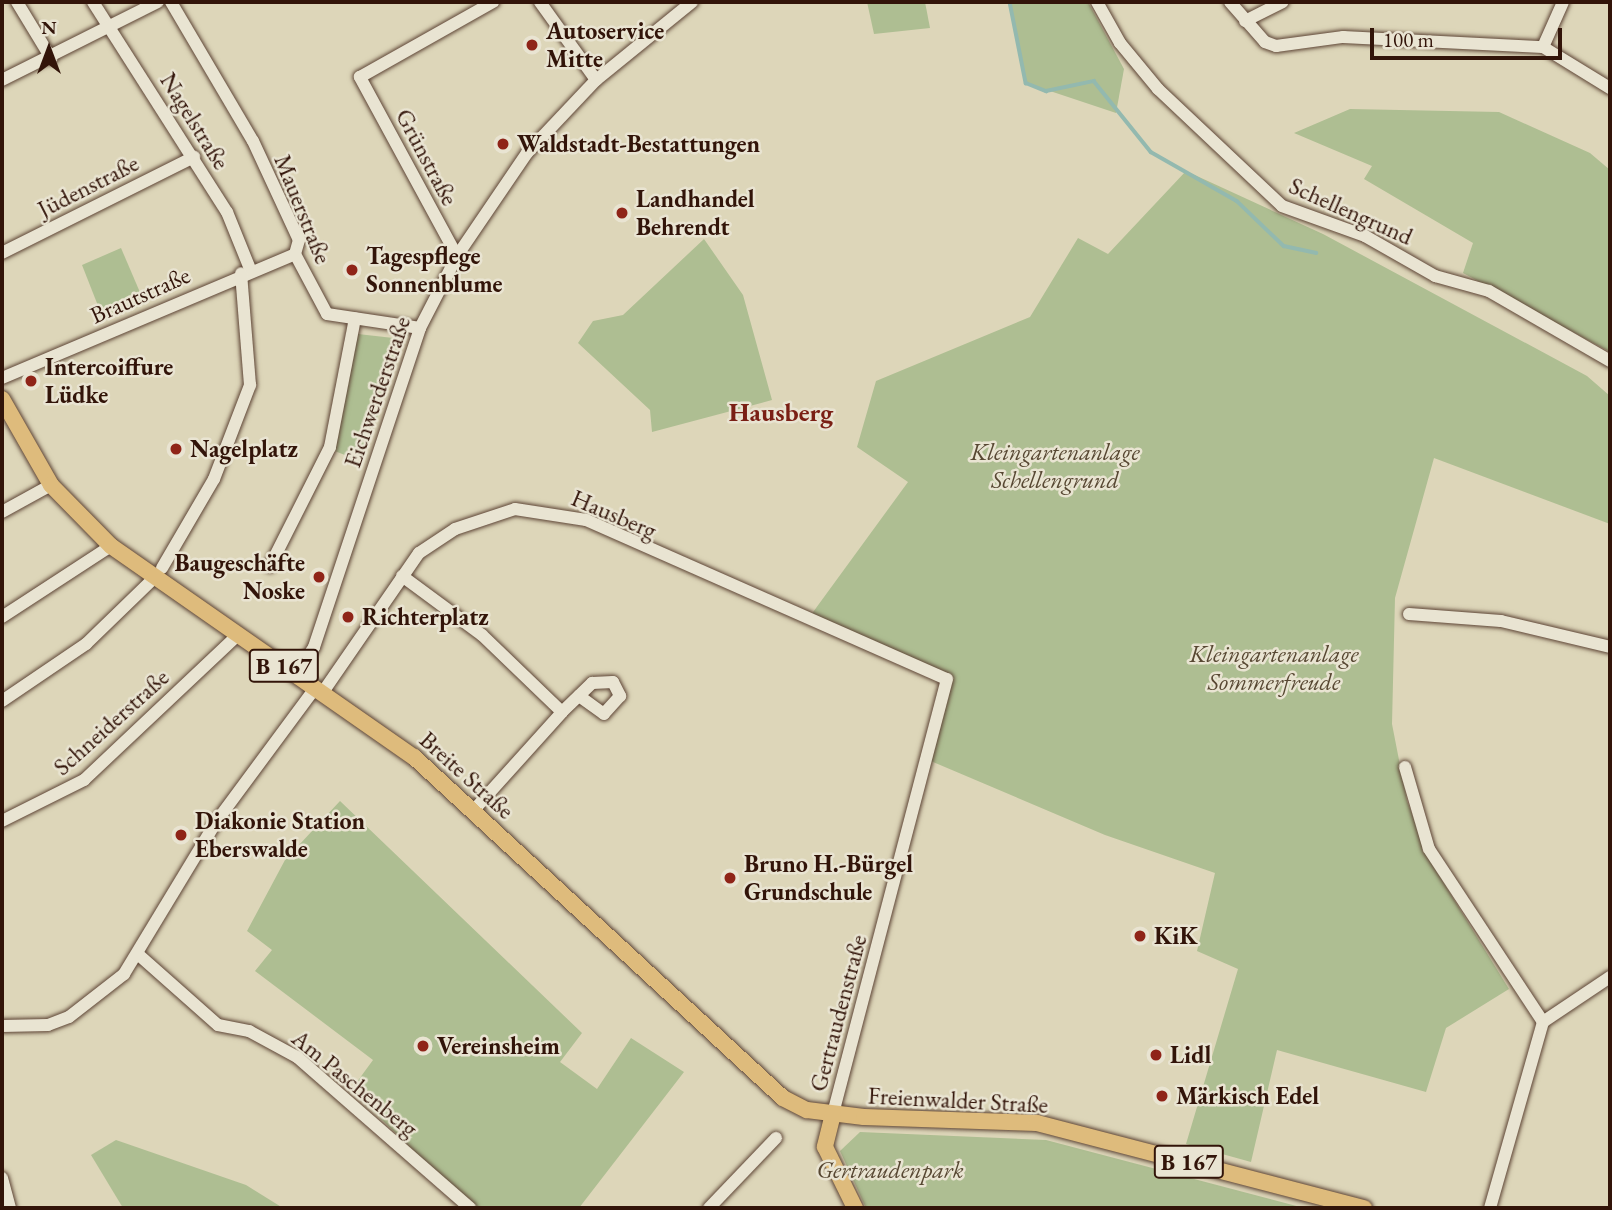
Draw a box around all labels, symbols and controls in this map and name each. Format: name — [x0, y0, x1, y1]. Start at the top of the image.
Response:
north arrow — [14, 14, 84, 84]
scale bar — [1374, 14, 1566, 58]
text: N — [41, 15, 57, 40]
place label: Autoservice Mitte — [546, 17, 664, 73]
text: 100 m — [1383, 26, 1434, 53]
marker: Autoservice Mitte — [524, 37, 540, 53]
street label: Nagelstraße — [154, 67, 236, 175]
street label: Grünstraße — [390, 104, 464, 210]
place label: Waldstadt-Bestattungen — [517, 130, 760, 158]
marker: Waldstadt-Bestattungen — [495, 136, 511, 152]
street label: Jüdenstraße — [33, 148, 143, 224]
street label: Mauerstraße — [268, 150, 338, 268]
street label: Schellengrund — [1285, 171, 1417, 251]
place label: Landhandel Behrendt — [636, 185, 755, 241]
marker: Landhandel Behrendt — [614, 205, 630, 221]
place label: Tagespflege Sonnenblume — [366, 242, 503, 298]
street label: Brautstraße — [86, 260, 194, 330]
marker: Tagespflege Sonnenblume — [344, 262, 360, 278]
street label: Eichwerderstraße — [338, 313, 416, 471]
place label: Intercoiffure Lüdke — [45, 353, 173, 409]
marker: Intercoiffure Lüdke — [23, 373, 39, 389]
district label: Hausberg — [729, 397, 833, 429]
place label: Nagelplatz — [190, 435, 298, 463]
park label: Kleingartenanlage Schellengrund — [970, 438, 1140, 494]
marker: Nagelplatz — [168, 441, 184, 457]
street label: Hausberg — [567, 483, 661, 545]
place label: Baugeschäfte Noske — [175, 549, 305, 605]
marker: Baugeschäfte Noske — [311, 569, 327, 585]
place label: Richterplatz — [362, 603, 489, 631]
marker: Richterplatz — [340, 609, 356, 625]
park label: Kleingartenanlage Sommerfreude — [1189, 640, 1359, 696]
road number: B 167 — [247, 646, 321, 686]
street label: Schneiderstraße — [47, 663, 175, 781]
street label: Breite Straße — [414, 725, 520, 825]
place label: Diakonie Station Eberswalde — [195, 807, 365, 863]
marker: Diakonie Station Eberswalde — [173, 827, 189, 843]
place label: Bruno H.-Bürgel Grundschule — [744, 850, 913, 906]
marker: Bruno H.-Bürgel Grundschule — [722, 870, 738, 886]
place label: KiK — [1154, 922, 1198, 950]
marker: KiK — [1132, 928, 1148, 944]
street label: Gertraudenstraße — [803, 931, 873, 1095]
street label: Am Paschenberg — [286, 1023, 424, 1143]
place label: Vereinsheim — [437, 1032, 560, 1060]
marker: Vereinsheim — [415, 1038, 431, 1054]
place label: Lidl — [1170, 1041, 1211, 1069]
marker: Lidl — [1148, 1047, 1164, 1063]
street label: Freienwalder Straße — [867, 1081, 1049, 1119]
place label: Märkisch Edel — [1176, 1082, 1319, 1110]
marker: Märkisch Edel — [1154, 1088, 1170, 1104]
road number: B 167 — [1152, 1142, 1226, 1182]
park label: Gertraudenpark — [816, 1156, 964, 1184]

